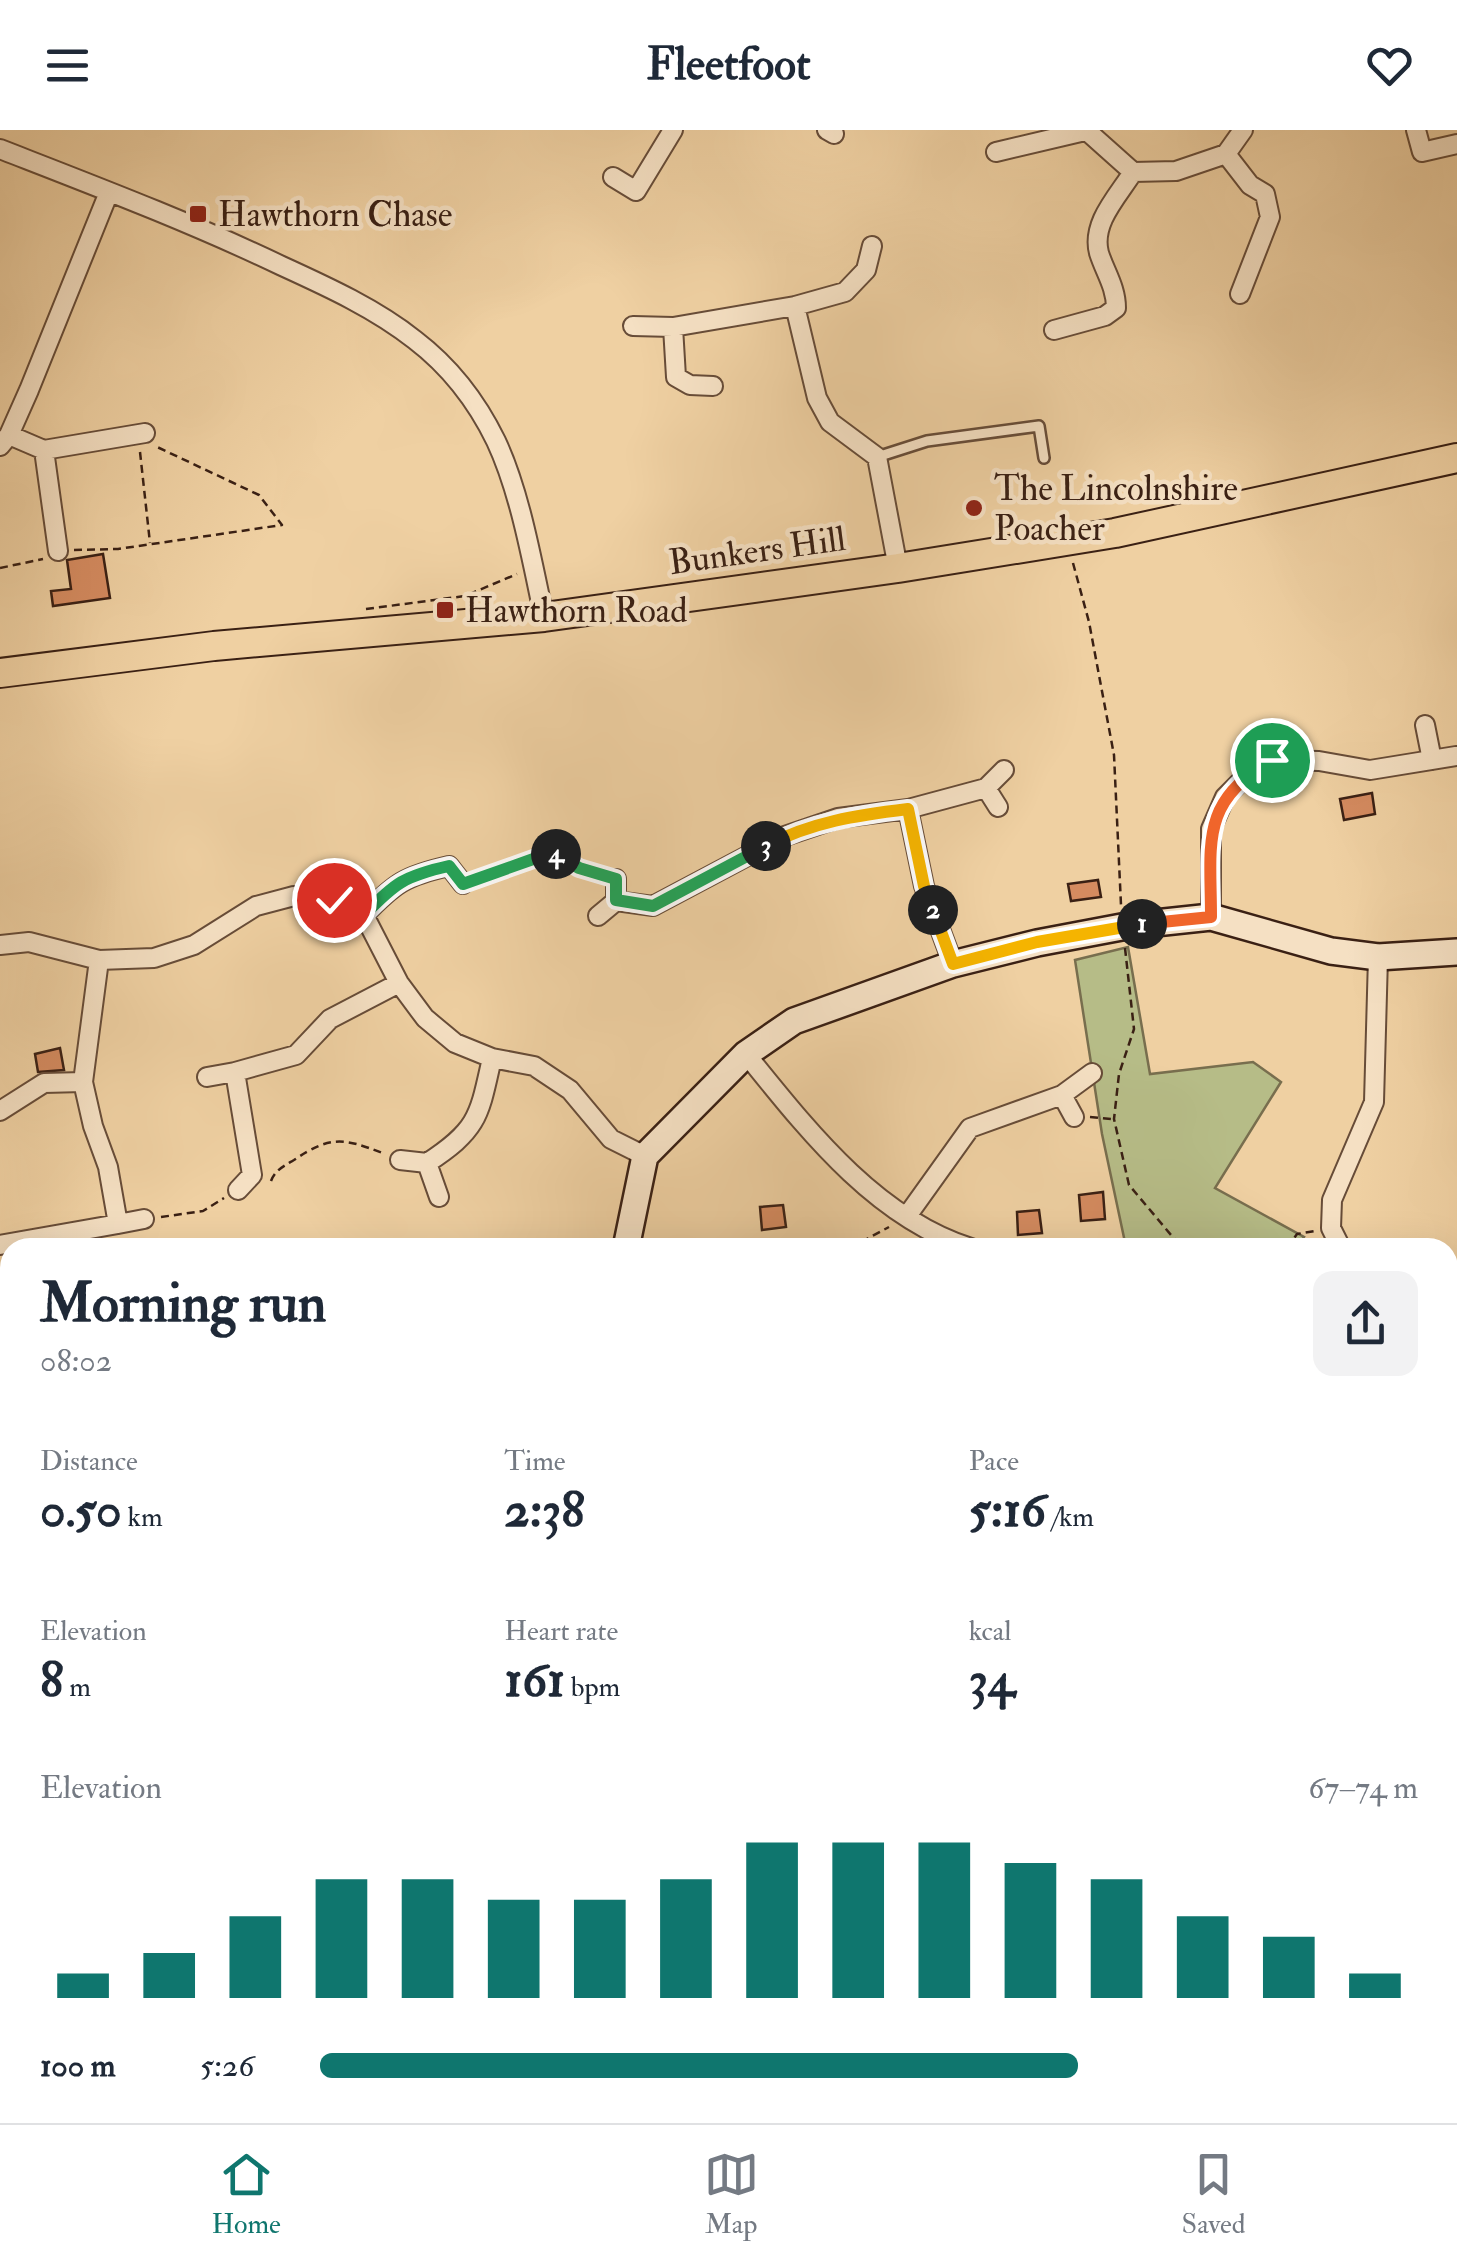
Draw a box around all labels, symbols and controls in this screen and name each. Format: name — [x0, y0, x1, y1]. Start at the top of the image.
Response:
text: Fleetfoot — [646, 37, 811, 93]
icon: menu — [40, 38, 95, 93]
icon: heart — [1362, 38, 1417, 93]
place label: Hawthorn Chase — [218, 193, 452, 237]
marker: Hawthorn Chase — [187, 203, 209, 225]
place label: The Lincolnshire Poacher — [994, 467, 1238, 551]
marker: The Lincolnshire Poacher — [963, 497, 985, 519]
street label: Bunkers Hill — [666, 517, 849, 585]
place label: Hawthorn Road — [465, 589, 687, 633]
marker: Hawthorn Road — [434, 599, 456, 621]
pin — [1230, 718, 1315, 803]
icon: arrive — [1245, 733, 1300, 788]
pin: 3 — [741, 821, 791, 871]
text: 3 — [761, 828, 771, 863]
pin: 4 — [531, 829, 581, 879]
text: 4 — [548, 836, 564, 871]
pin — [292, 858, 377, 943]
icon: check — [307, 873, 362, 928]
pin: 2 — [908, 885, 958, 935]
text: 2 — [926, 892, 940, 927]
pin: 1 — [1117, 899, 1167, 949]
text: 1 — [1137, 906, 1147, 941]
text: Morning run — [40, 1269, 326, 1338]
button: share — [1313, 1271, 1418, 1376]
text: 08:02 — [40, 1341, 112, 1381]
text: Distance — [40, 1444, 138, 1479]
text: Time — [504, 1444, 566, 1479]
text: Pace — [969, 1444, 1019, 1479]
text: 0.50 — [40, 1479, 122, 1542]
text: 2:38 — [504, 1479, 585, 1542]
text: 5:16 — [969, 1479, 1046, 1542]
text: km — [122, 1500, 163, 1535]
text: /km — [1046, 1500, 1094, 1535]
text: Elevation — [40, 1614, 147, 1649]
text: Heart rate — [504, 1614, 618, 1649]
text: kcal — [969, 1614, 1012, 1649]
text: 8 — [40, 1649, 63, 1712]
text: 161 — [504, 1649, 565, 1712]
text: 34 — [969, 1649, 1015, 1712]
text: m — [63, 1670, 91, 1705]
text: bpm — [565, 1670, 620, 1705]
text: Elevation — [40, 1768, 162, 1808]
text: 67–74 m — [1308, 1768, 1418, 1808]
text: 100 m — [40, 2046, 116, 2086]
text: 5:26 — [200, 2046, 254, 2086]
tab: Home — [211, 2147, 281, 2242]
tab: Map — [704, 2147, 759, 2242]
tab: Saved — [1182, 2147, 1246, 2242]

